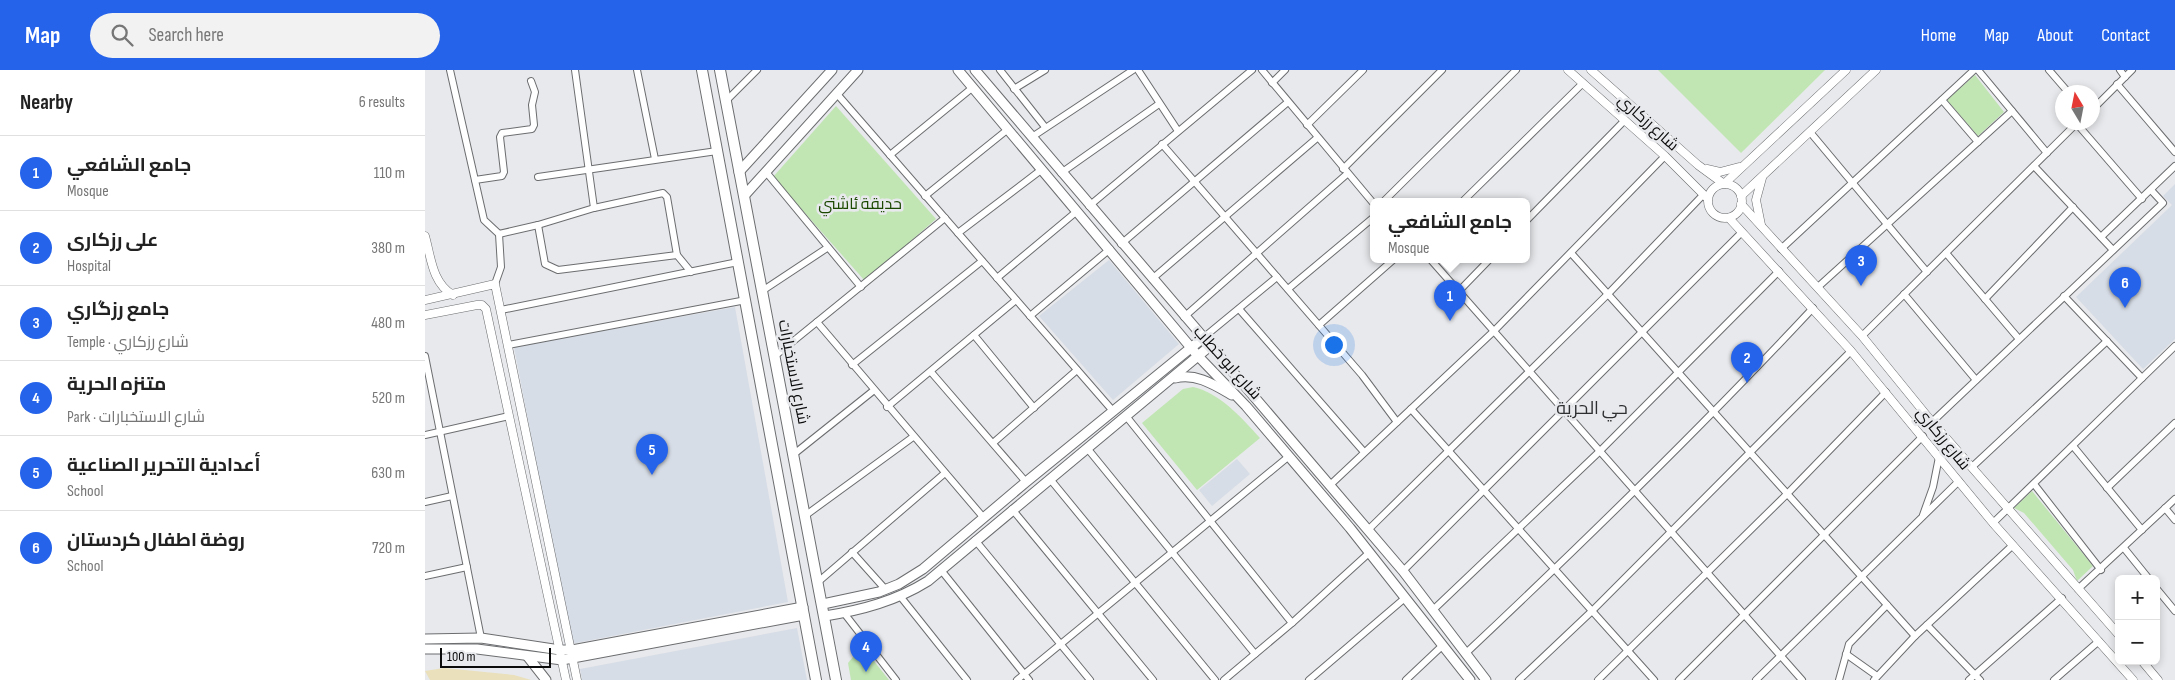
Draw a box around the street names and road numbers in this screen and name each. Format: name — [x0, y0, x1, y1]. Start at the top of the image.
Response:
street label: شارع رزكاري — [1612, 91, 1682, 157]
street label: شارع الاستخبارات — [773, 318, 812, 426]
street label: شارع ابو خطاب — [1188, 322, 1265, 404]
street label: شارع رزكاري — [1910, 404, 1974, 476]

